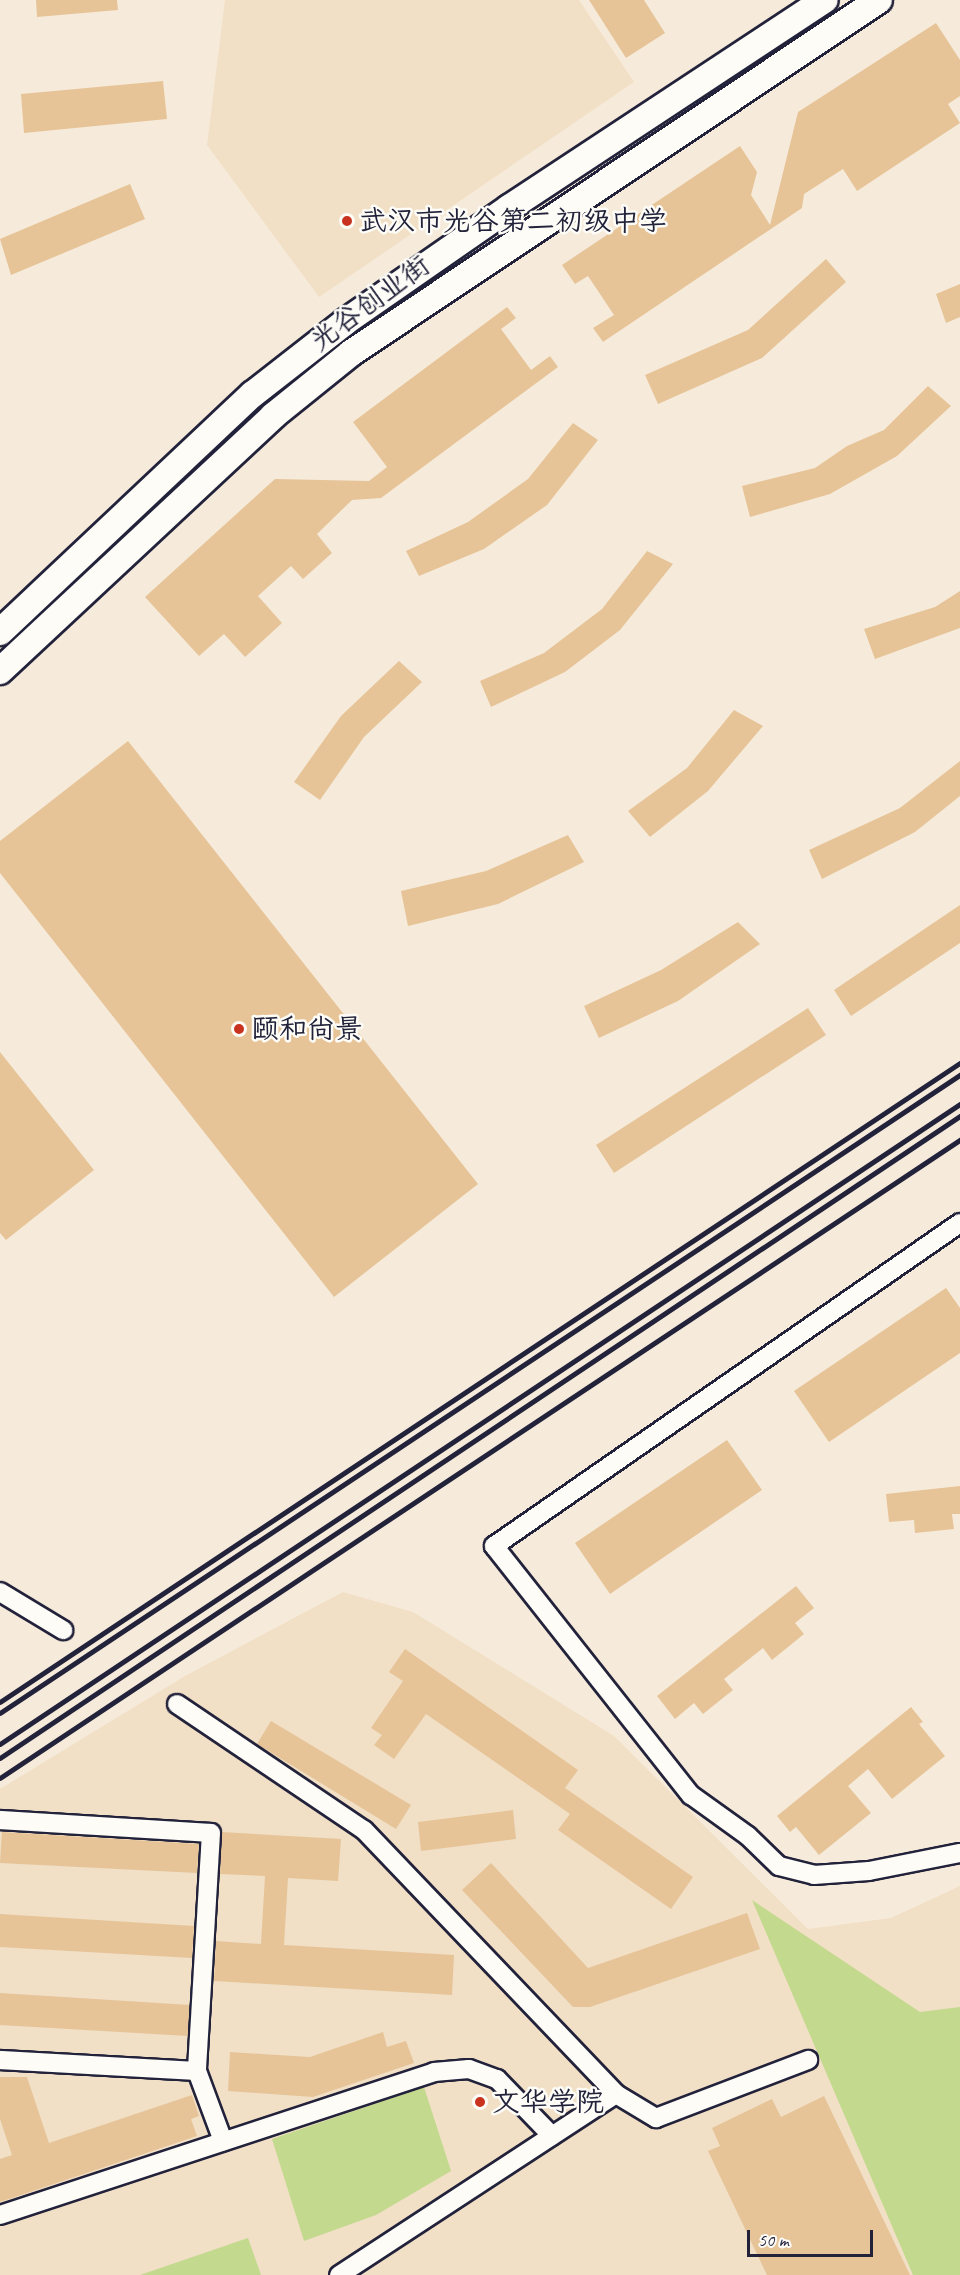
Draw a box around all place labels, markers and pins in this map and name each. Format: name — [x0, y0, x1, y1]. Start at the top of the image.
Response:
place label: 武汉市光谷第二初级中学 — [359, 204, 667, 238]
marker: 武汉市光谷第二初级中学 — [340, 214, 354, 228]
place label: 颐和尚景 — [251, 1012, 363, 1046]
marker: 颐和尚景 — [232, 1022, 246, 1036]
place label: 文华学院 — [492, 2085, 604, 2119]
marker: 文华学院 — [473, 2095, 487, 2109]

